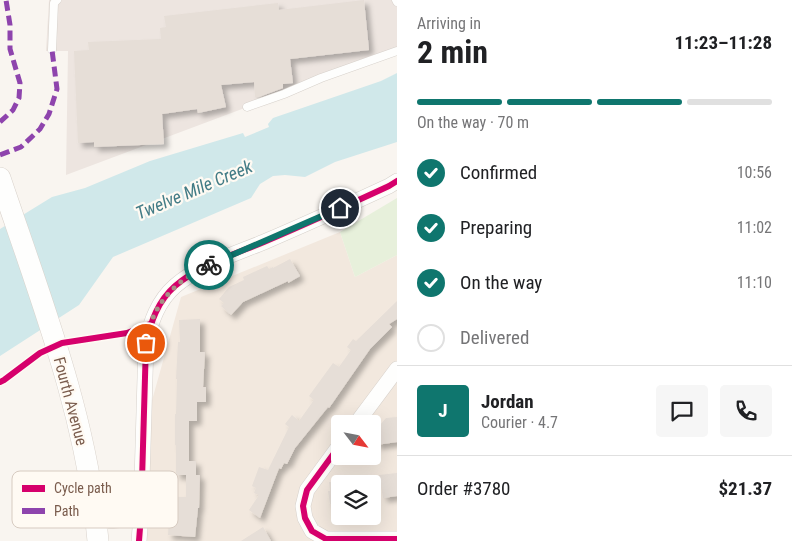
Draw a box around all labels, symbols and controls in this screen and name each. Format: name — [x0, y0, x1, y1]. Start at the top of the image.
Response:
text: Arriving in — [417, 14, 481, 33]
text: 11:23–11:28 — [674, 31, 772, 54]
text: 2 min — [417, 33, 488, 71]
text: On the way · 70 m — [417, 113, 529, 132]
water label: Twelve Mile Creek — [132, 155, 256, 224]
icon: check — [417, 159, 445, 187]
text: Confirmed — [460, 161, 537, 184]
text: 10:56 — [737, 163, 772, 182]
pin — [319, 187, 361, 229]
icon: home — [326, 194, 354, 222]
icon: check — [417, 214, 445, 242]
text: Preparing — [460, 216, 532, 239]
text: 11:02 — [737, 218, 772, 237]
courier — [184, 240, 234, 290]
icon: bike — [195, 251, 223, 279]
icon: check — [417, 269, 445, 297]
text: On the way — [460, 271, 542, 294]
text: 11:10 — [737, 273, 772, 292]
pin — [125, 322, 167, 364]
text: Delivered — [460, 326, 529, 349]
icon: bag — [132, 329, 160, 357]
street label: Fourth Avenue — [50, 355, 91, 447]
button: chat — [656, 385, 708, 437]
button: phone — [720, 385, 772, 437]
text: Jordan — [481, 390, 534, 413]
text: J — [438, 399, 448, 422]
text: Courier · 4.7 — [481, 413, 558, 432]
north arrow — [331, 415, 381, 465]
map controls — [331, 415, 381, 525]
legend — [12, 471, 178, 528]
button: layers — [331, 475, 381, 525]
text: Order #3780 — [417, 477, 510, 500]
text: $21.37 — [718, 477, 772, 500]
text: Cycle path — [54, 480, 112, 496]
text: Path — [54, 503, 79, 519]

